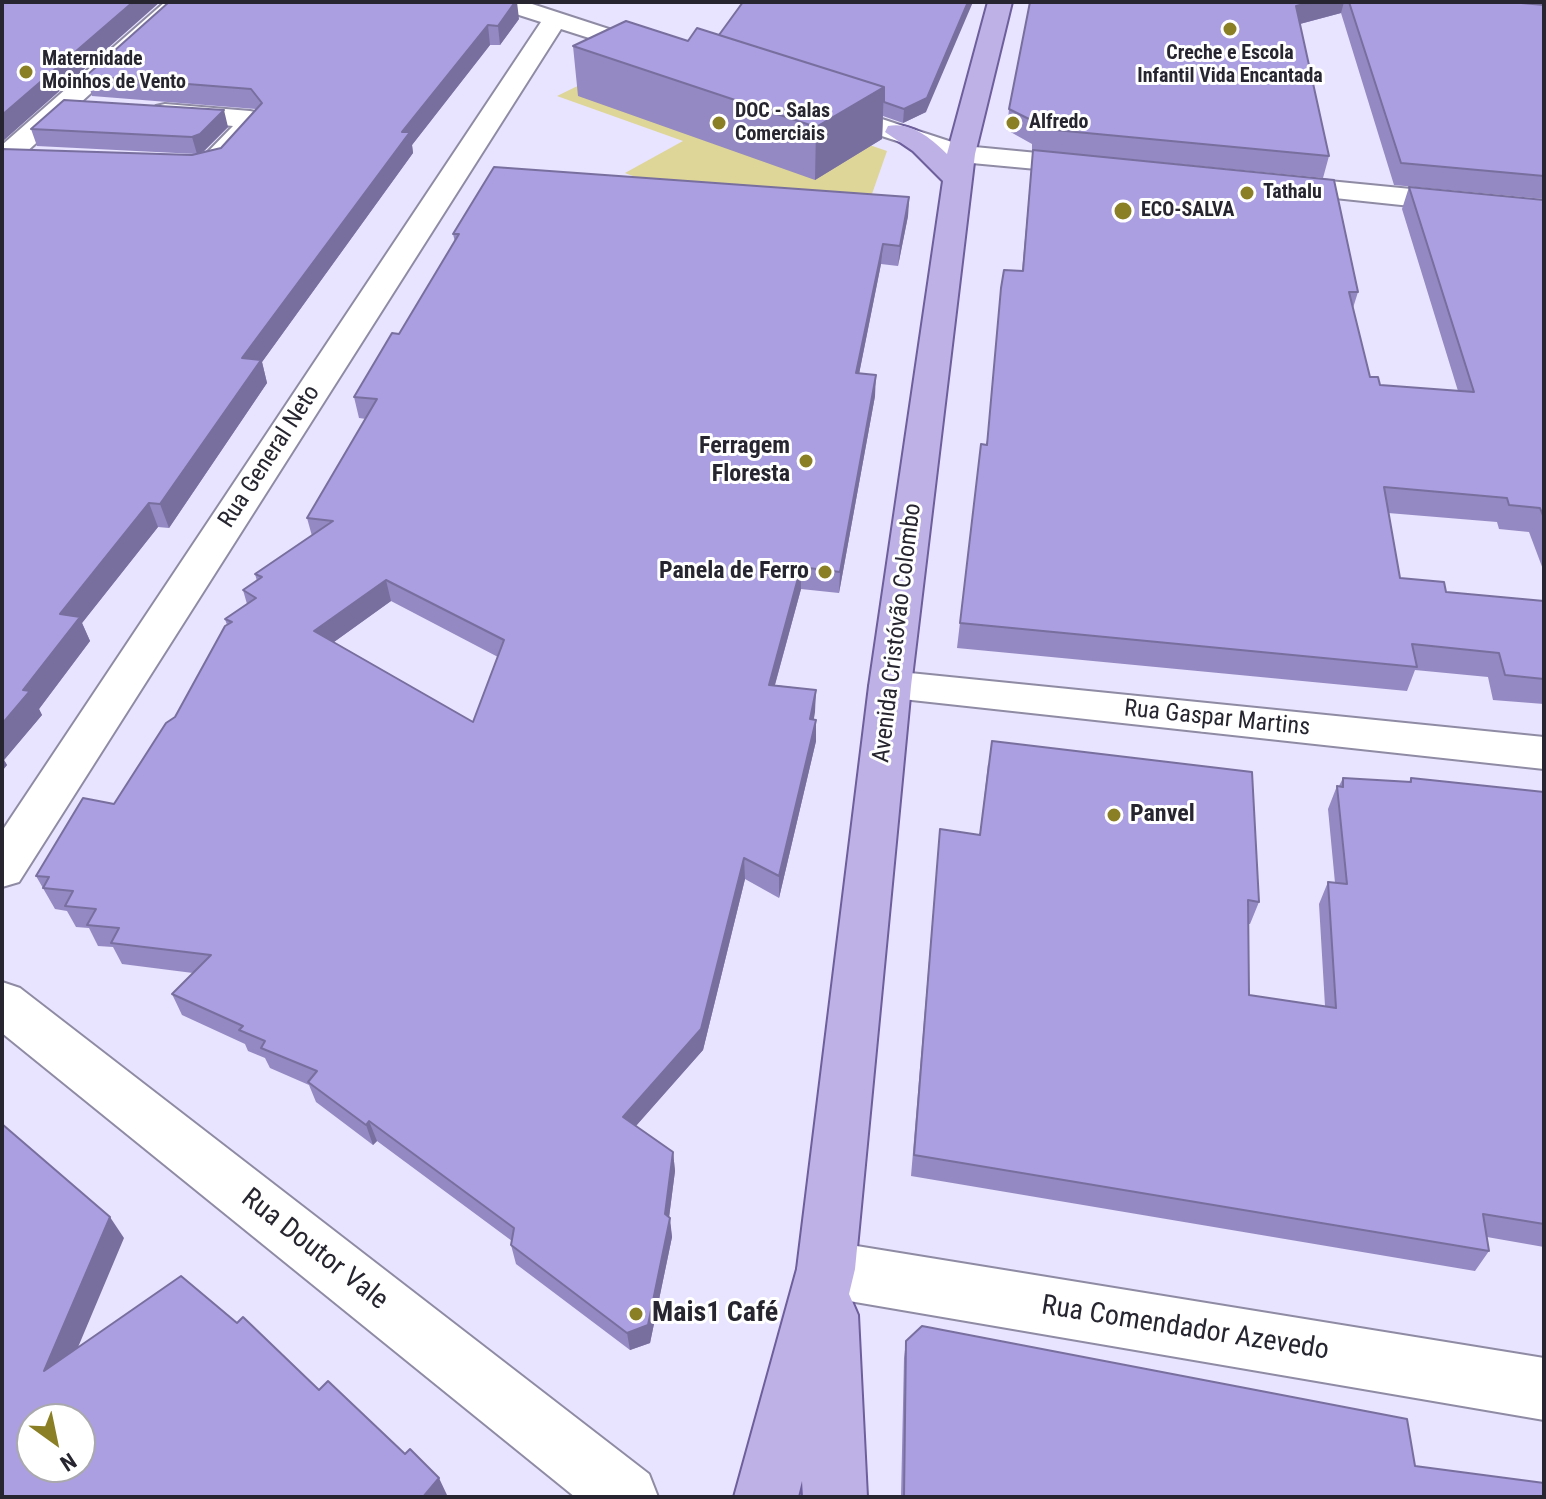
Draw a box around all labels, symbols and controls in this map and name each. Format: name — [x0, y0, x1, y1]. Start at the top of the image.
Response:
marker: Creche e Escola Infantil Vida Encantada — [1221, 20, 1239, 38]
place label: Creche e Escola Infantil Vida Encantada — [1137, 42, 1323, 89]
place label: Maternidade Moinhos de Vento — [42, 48, 186, 95]
marker: Maternidade Moinhos de Vento — [17, 63, 35, 81]
place label: DOC - Salas Comerciais — [735, 100, 830, 147]
place label: Alfredo — [1029, 111, 1088, 135]
marker: DOC - Salas Comerciais — [710, 114, 728, 132]
marker: Alfredo — [1004, 114, 1022, 132]
place label: Tathalu — [1263, 181, 1322, 205]
marker: Tathalu — [1238, 184, 1256, 202]
place label: ECO-SALVA — [1141, 199, 1235, 223]
marker: ECO-SALVA — [1112, 200, 1134, 222]
street label: Rua General Neto — [213, 380, 327, 534]
place label: Ferragem Floresta — [699, 433, 790, 489]
marker: Ferragem Floresta — [797, 452, 815, 470]
street label: Avenida Cristóvão Colombo — [868, 502, 928, 764]
place label: Panela de Ferro — [659, 558, 809, 586]
marker: Panela de Ferro — [816, 563, 834, 581]
street label: Rua Gaspar Martins — [1123, 695, 1311, 743]
place label: Panvel — [1130, 801, 1195, 829]
marker: Panvel — [1105, 806, 1123, 824]
street label: Rua Doutor Vale — [234, 1182, 394, 1318]
street label: Rua Comendador Azevedo — [1039, 1290, 1331, 1368]
place label: Mais1 Café — [652, 1297, 778, 1331]
marker: Mais1 Café — [627, 1305, 645, 1323]
north arrow — [16, 1403, 96, 1483]
text: N — [56, 1448, 81, 1476]

